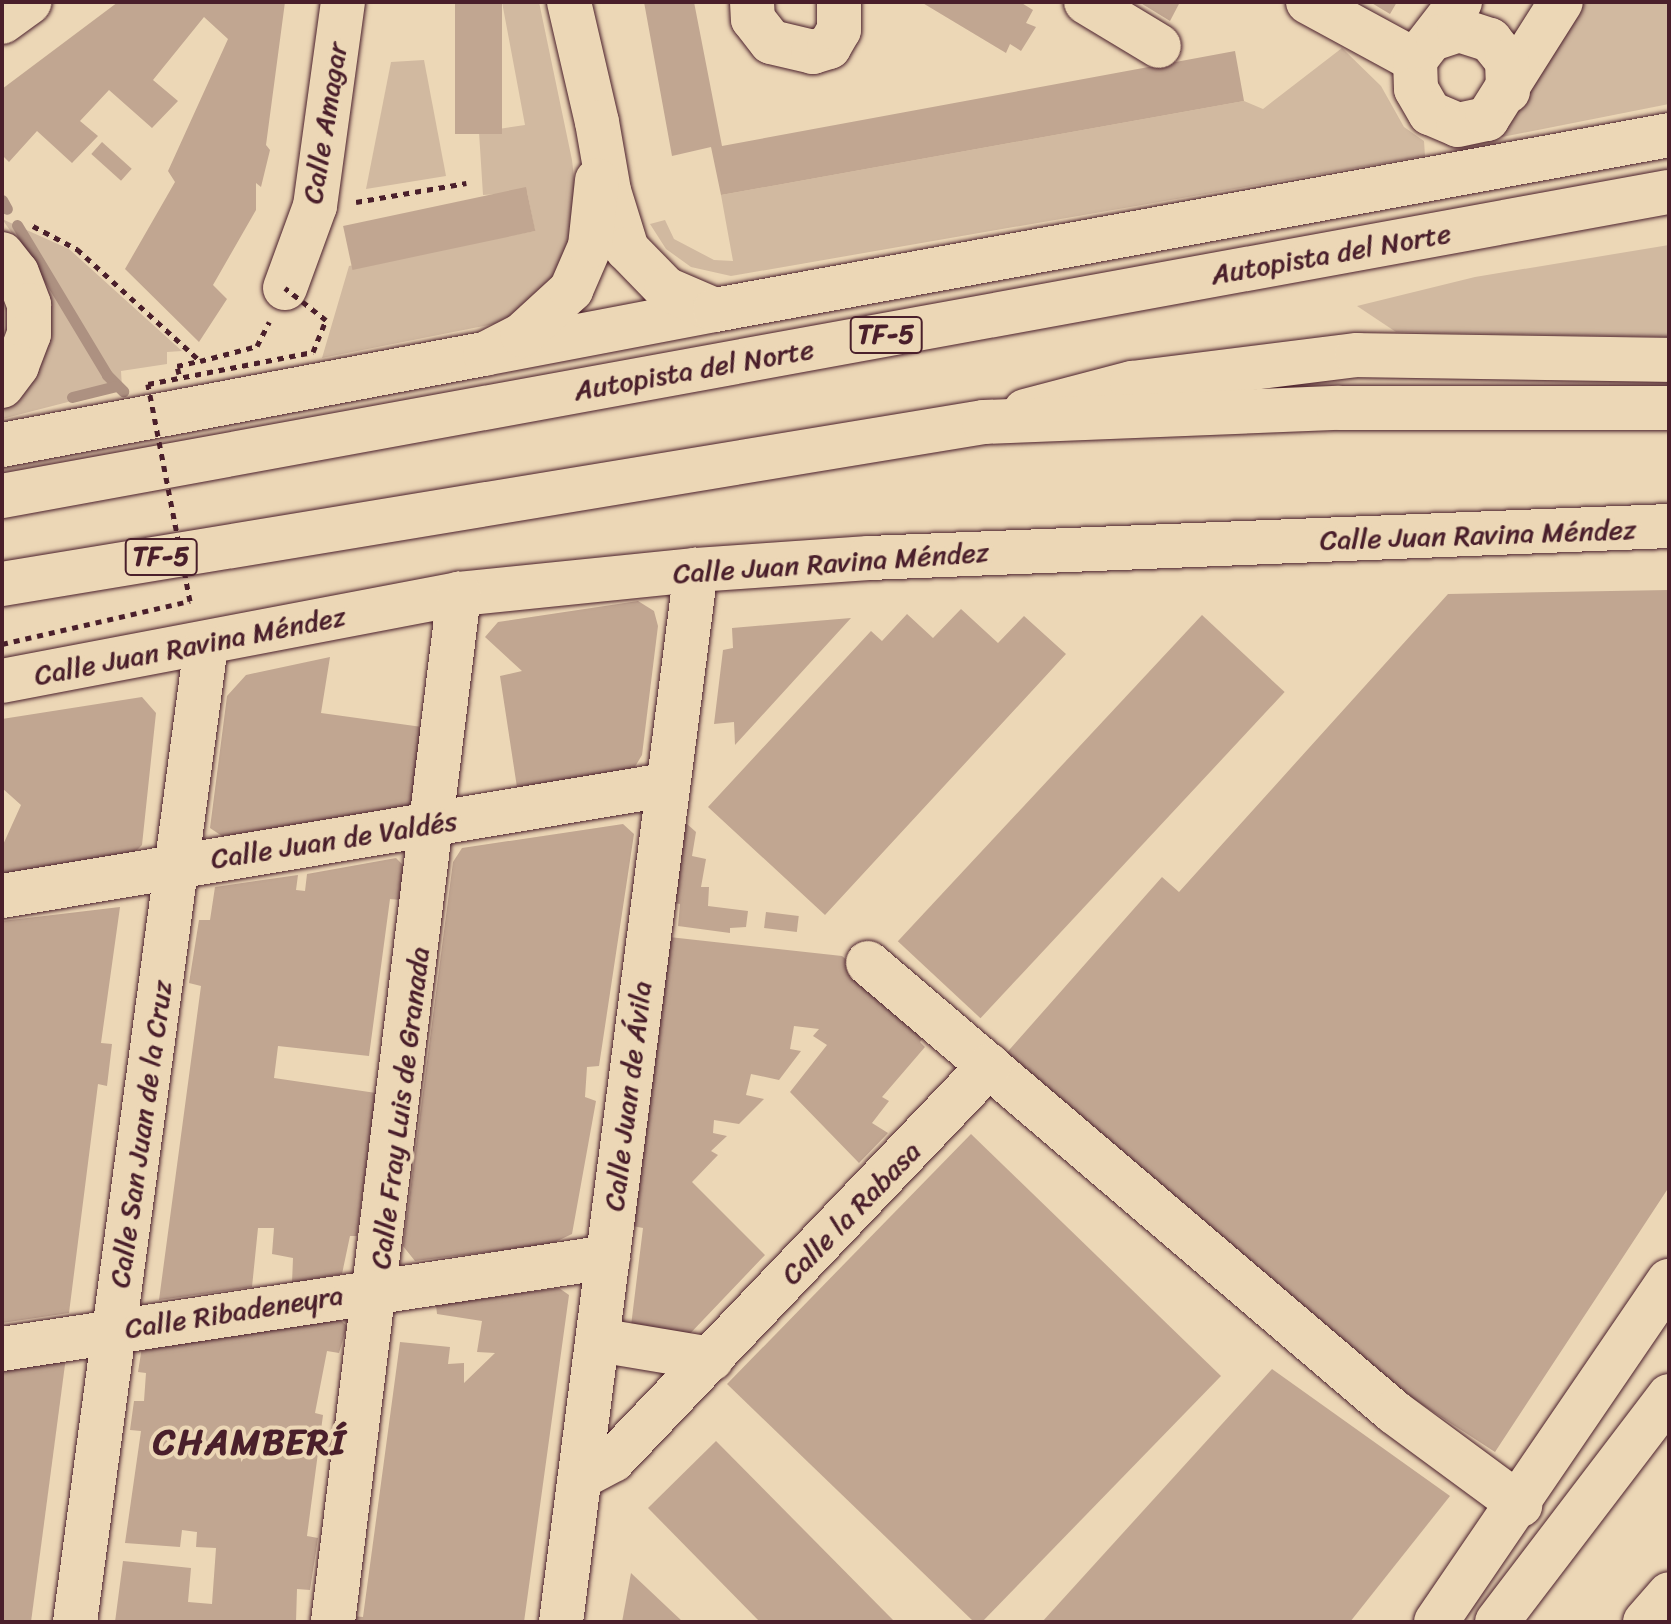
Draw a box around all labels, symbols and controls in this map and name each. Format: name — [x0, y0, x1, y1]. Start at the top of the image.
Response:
street label: Calle Amagar — [296, 40, 354, 206]
street label: Autopista del Norte — [1208, 216, 1454, 292]
road number: TF-5 — [848, 313, 924, 357]
street label: Autopista del Norte — [571, 332, 817, 408]
street label: Calle Juan Ravina Méndez — [1319, 513, 1637, 557]
road number: TF-5 — [123, 535, 199, 579]
street label: Calle Juan Ravina Méndez — [672, 535, 990, 591]
street label: Calle Juan Ravina Méndez — [31, 599, 349, 693]
street label: Calle Juan de Valdés — [209, 804, 459, 876]
street label: Calle Fray Luis de Granada — [364, 945, 436, 1271]
street label: Calle San Juan de la Cruz — [103, 978, 179, 1290]
street label: Calle Juan de Ávila — [597, 979, 659, 1213]
street label: Calle la Rabasa — [774, 1134, 928, 1292]
street label: Calle Ribadeneyra — [122, 1278, 346, 1346]
district label: CHAMBERÍ — [152, 1421, 348, 1465]

